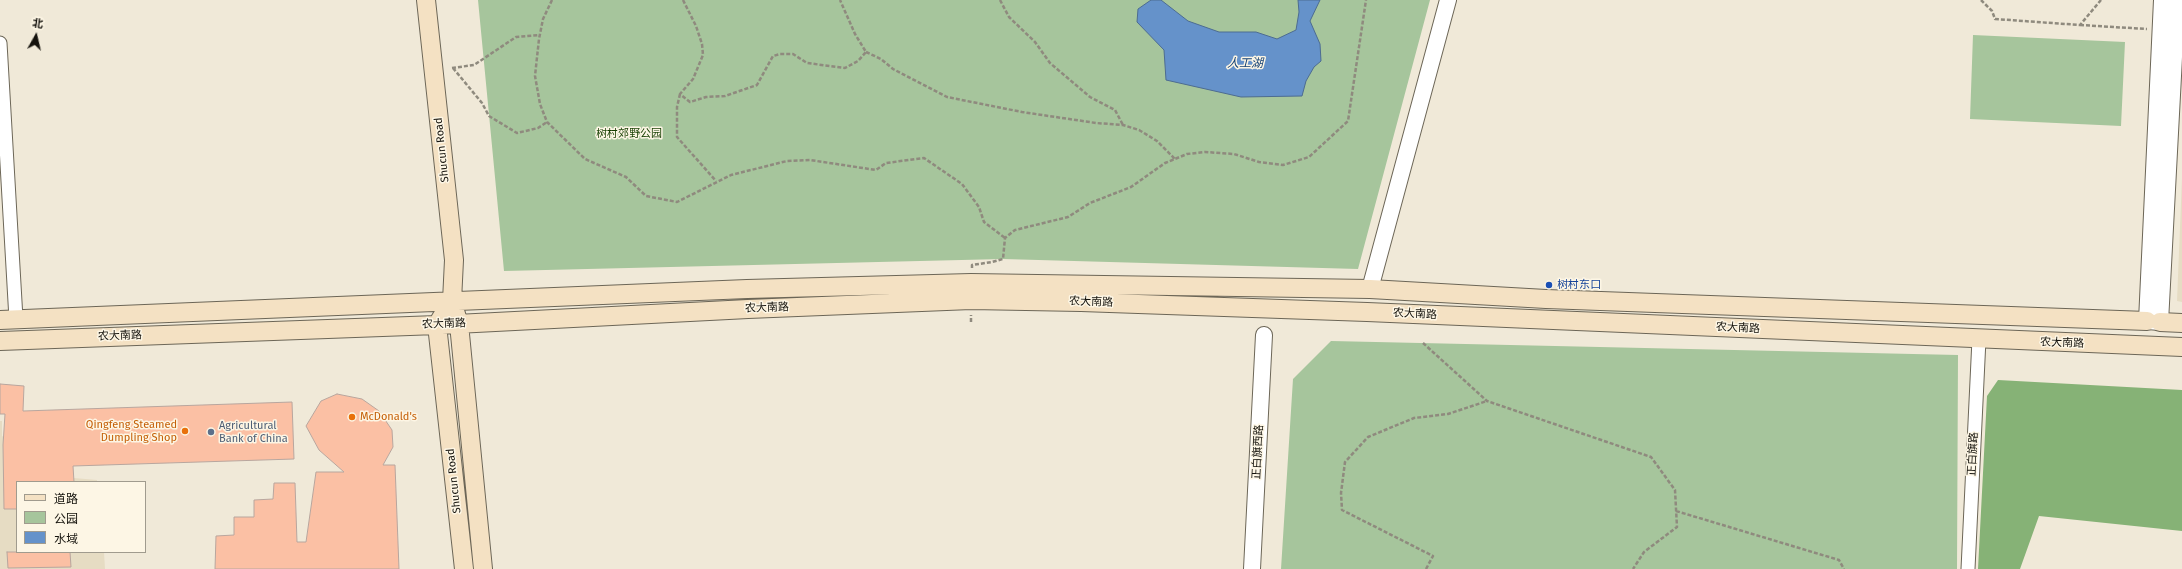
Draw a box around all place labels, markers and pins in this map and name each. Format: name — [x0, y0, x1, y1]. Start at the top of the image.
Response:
place label: 树村东口 — [1557, 278, 1601, 292]
marker: 树村东口 — [1544, 280, 1554, 290]
place label: McDonald's — [360, 410, 417, 424]
marker: McDonald's — [347, 412, 357, 422]
place label: Qingfeng Steamed Dumpling Shop — [86, 418, 177, 444]
place label: Agricultural Bank of China — [219, 419, 288, 445]
marker: Qingfeng Steamed Dumpling Shop — [180, 426, 190, 436]
marker: Agricultural Bank of China — [206, 427, 216, 437]

